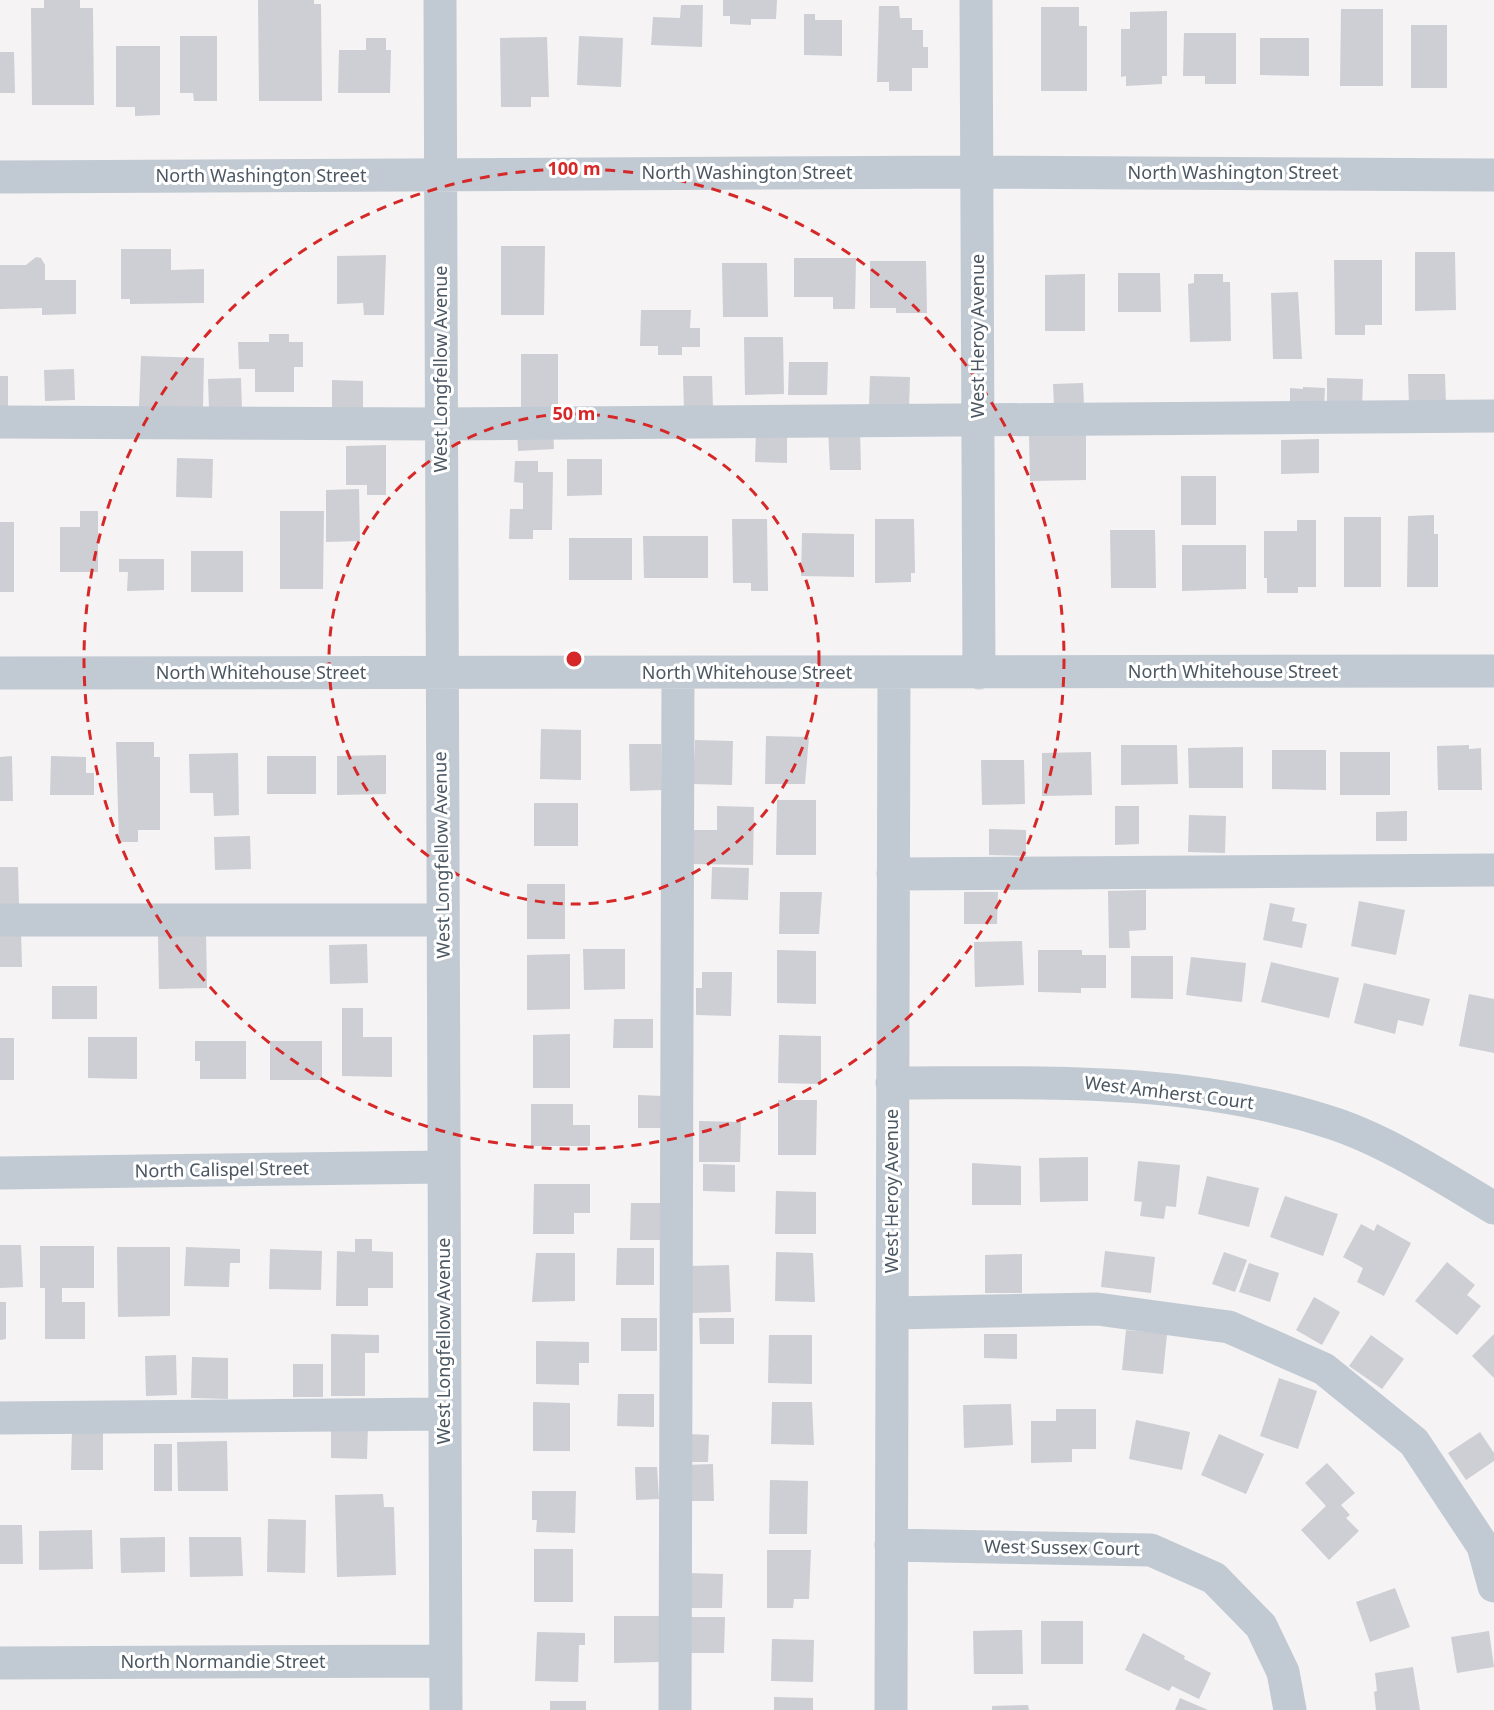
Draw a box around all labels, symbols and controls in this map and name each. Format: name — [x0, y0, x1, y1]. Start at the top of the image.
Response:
text: 100 m — [547, 156, 601, 180]
street label: North Washington Street — [642, 160, 853, 184]
street label: North Washington Street — [1128, 160, 1339, 184]
street label: North Washington Street — [156, 163, 367, 187]
street label: West Heroy Avenue — [965, 254, 989, 418]
street label: West Longfellow Avenue — [428, 265, 452, 473]
text: 50 m — [553, 401, 595, 425]
centre of rings — [564, 649, 584, 669]
street label: North Whitehouse Street — [1128, 659, 1339, 683]
street label: North Whitehouse Street — [156, 660, 367, 684]
street label: North Whitehouse Street — [642, 660, 853, 684]
street label: West Longfellow Avenue — [427, 751, 455, 959]
street label: West Amherst Court — [1083, 1070, 1256, 1114]
street label: West Heroy Avenue — [879, 1109, 903, 1273]
street label: North Calispel Street — [135, 1155, 310, 1183]
street label: West Longfellow Avenue — [431, 1237, 455, 1445]
street label: West Sussex Court — [984, 1534, 1141, 1560]
street label: North Normandie Street — [120, 1649, 326, 1673]

